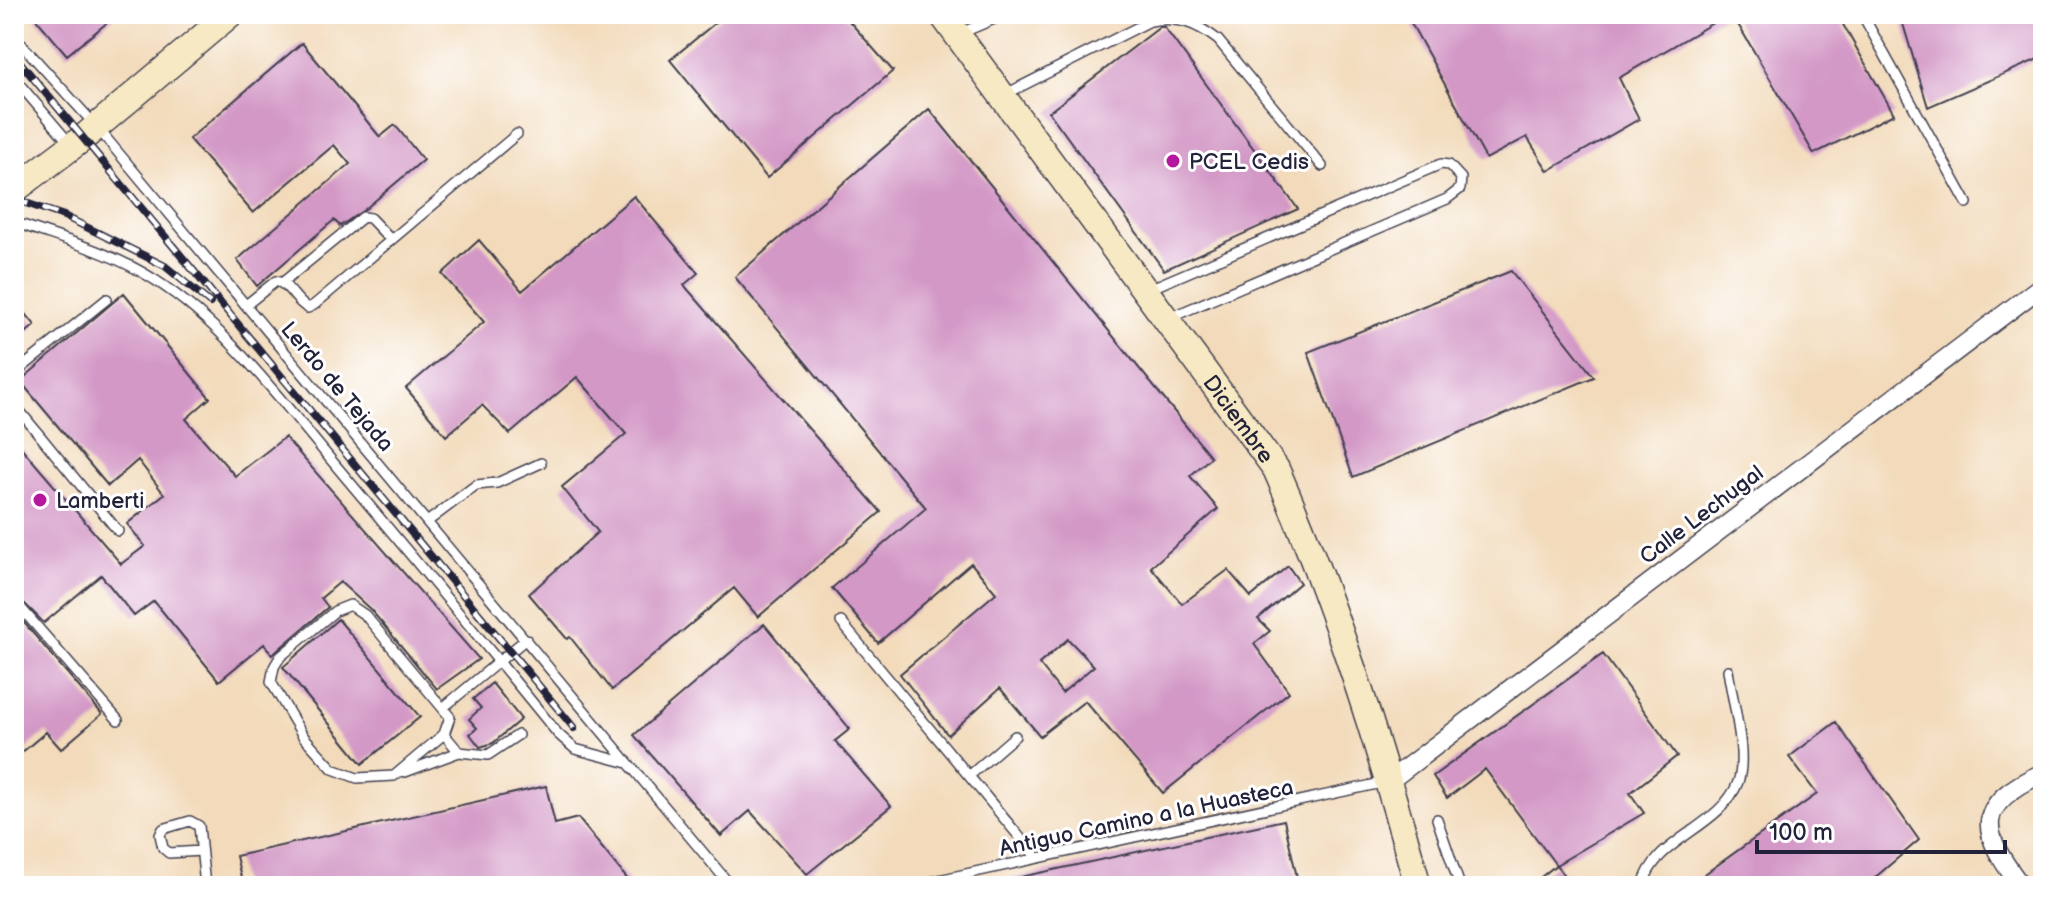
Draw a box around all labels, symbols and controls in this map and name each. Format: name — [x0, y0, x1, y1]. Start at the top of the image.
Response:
place label: PCEL Cedis — [1189, 149, 1309, 176]
marker: PCEL Cedis — [1164, 152, 1182, 170]
street label: Lerdo de Tejada — [275, 317, 399, 457]
street label: Diciembre — [1197, 370, 1279, 469]
street label: Calle Lechugal — [1635, 460, 1769, 570]
place label: Lamberti — [56, 488, 144, 515]
marker: Lamberti — [31, 491, 49, 509]
street label: Antiguo Camino a la Huasteca — [997, 774, 1296, 863]
scale bar — [1757, 804, 2005, 854]
text: 100 m — [1769, 818, 1833, 847]

